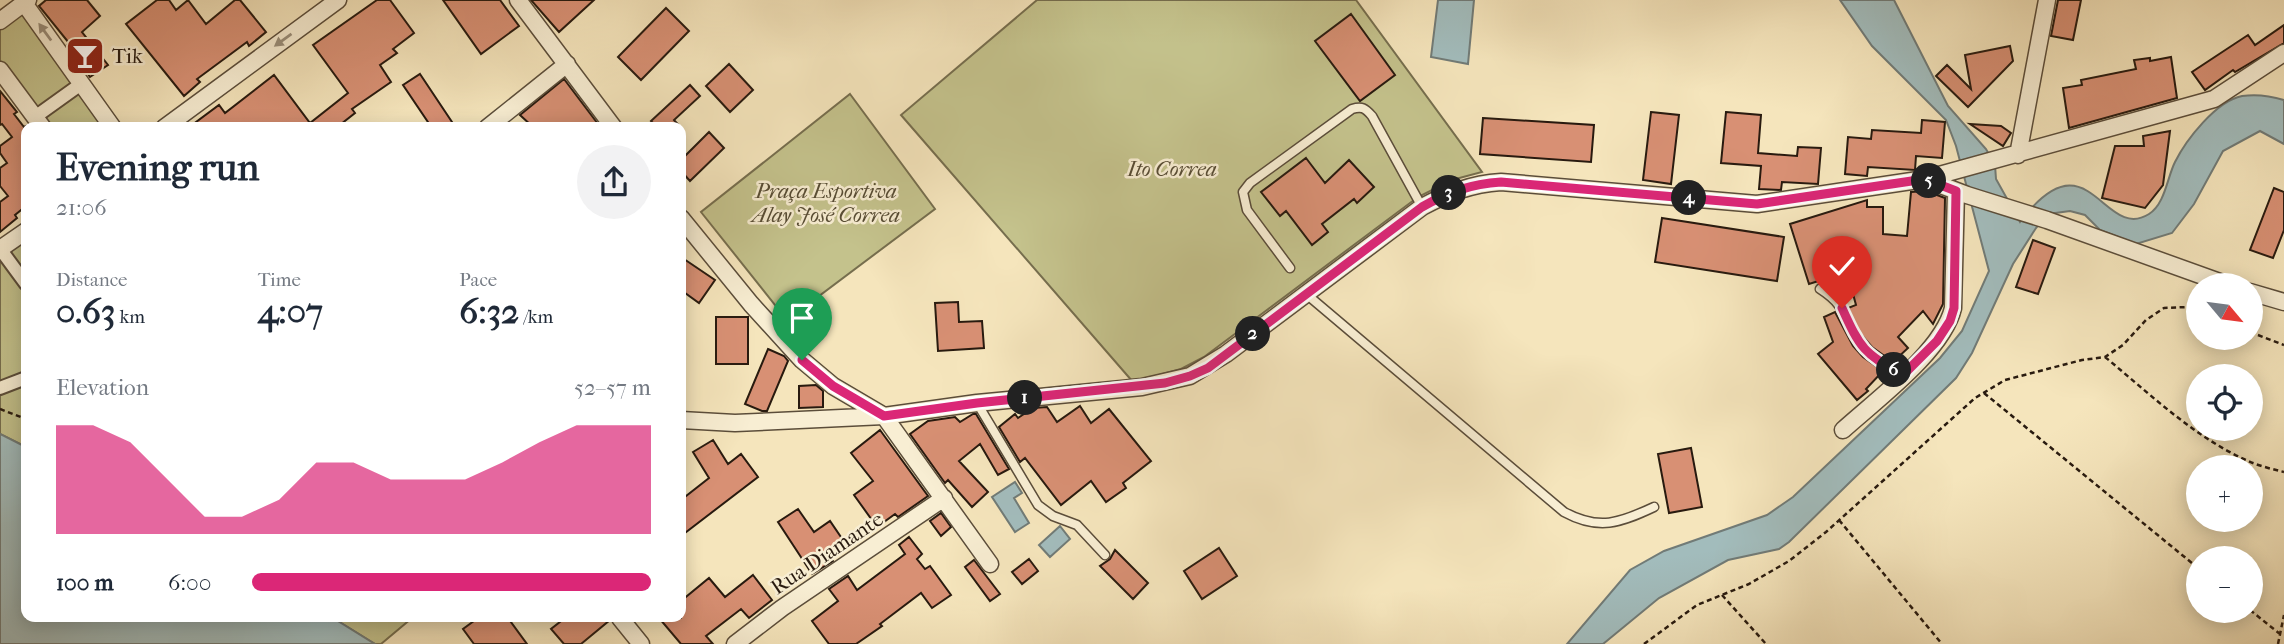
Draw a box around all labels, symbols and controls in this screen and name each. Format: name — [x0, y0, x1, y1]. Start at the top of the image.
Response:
one-way arrow — [38, 23, 52, 41]
one-way arrow — [274, 33, 292, 47]
bar icon: Tik — [64, 35, 106, 77]
place label: Tik — [112, 44, 143, 68]
text: Evening run — [56, 145, 259, 190]
button: share — [577, 145, 651, 219]
park label: Ito Correa — [1126, 157, 1217, 181]
pin: 5 — [1912, 164, 1946, 198]
text: 5 — [1924, 169, 1933, 191]
pin: 3 — [1432, 176, 1466, 210]
park label: Praça Esportiva Alay José Correa — [749, 179, 900, 227]
pin: 4 — [1672, 180, 1706, 216]
text: 3 — [1445, 181, 1452, 203]
text: 4 — [1683, 186, 1694, 208]
text: 21:06 — [56, 194, 107, 221]
pin — [1812, 236, 1872, 308]
icon: check — [1823, 247, 1861, 285]
text: Distance — [56, 269, 127, 291]
text: Time — [258, 269, 301, 291]
text: Pace — [459, 269, 497, 291]
north arrow — [2186, 273, 2263, 350]
map controls — [2186, 273, 2263, 623]
pin — [772, 288, 832, 360]
text: 0.63 — [56, 291, 115, 332]
text: 4:07 — [258, 291, 323, 332]
text: 6:32 — [459, 291, 519, 332]
icon: arrive — [783, 299, 821, 337]
text: km — [115, 306, 145, 328]
text: /km — [519, 306, 553, 328]
pin: 2 — [1236, 316, 1270, 352]
text: 2 — [1248, 322, 1257, 344]
pin: 6 — [1876, 352, 1912, 388]
text: 6 — [1888, 358, 1899, 380]
button: locate — [2186, 364, 2263, 441]
text: Elevation — [56, 374, 149, 401]
text: 52–57 m — [574, 374, 651, 401]
pin: 1 — [1007, 380, 1042, 416]
text: 1 — [1021, 386, 1028, 408]
button: + — [2186, 455, 2263, 532]
street label: Rua Diamante — [766, 507, 888, 599]
button: − — [2186, 546, 2263, 623]
text: 100 m — [56, 569, 114, 596]
text: 6:00 — [168, 569, 211, 596]

